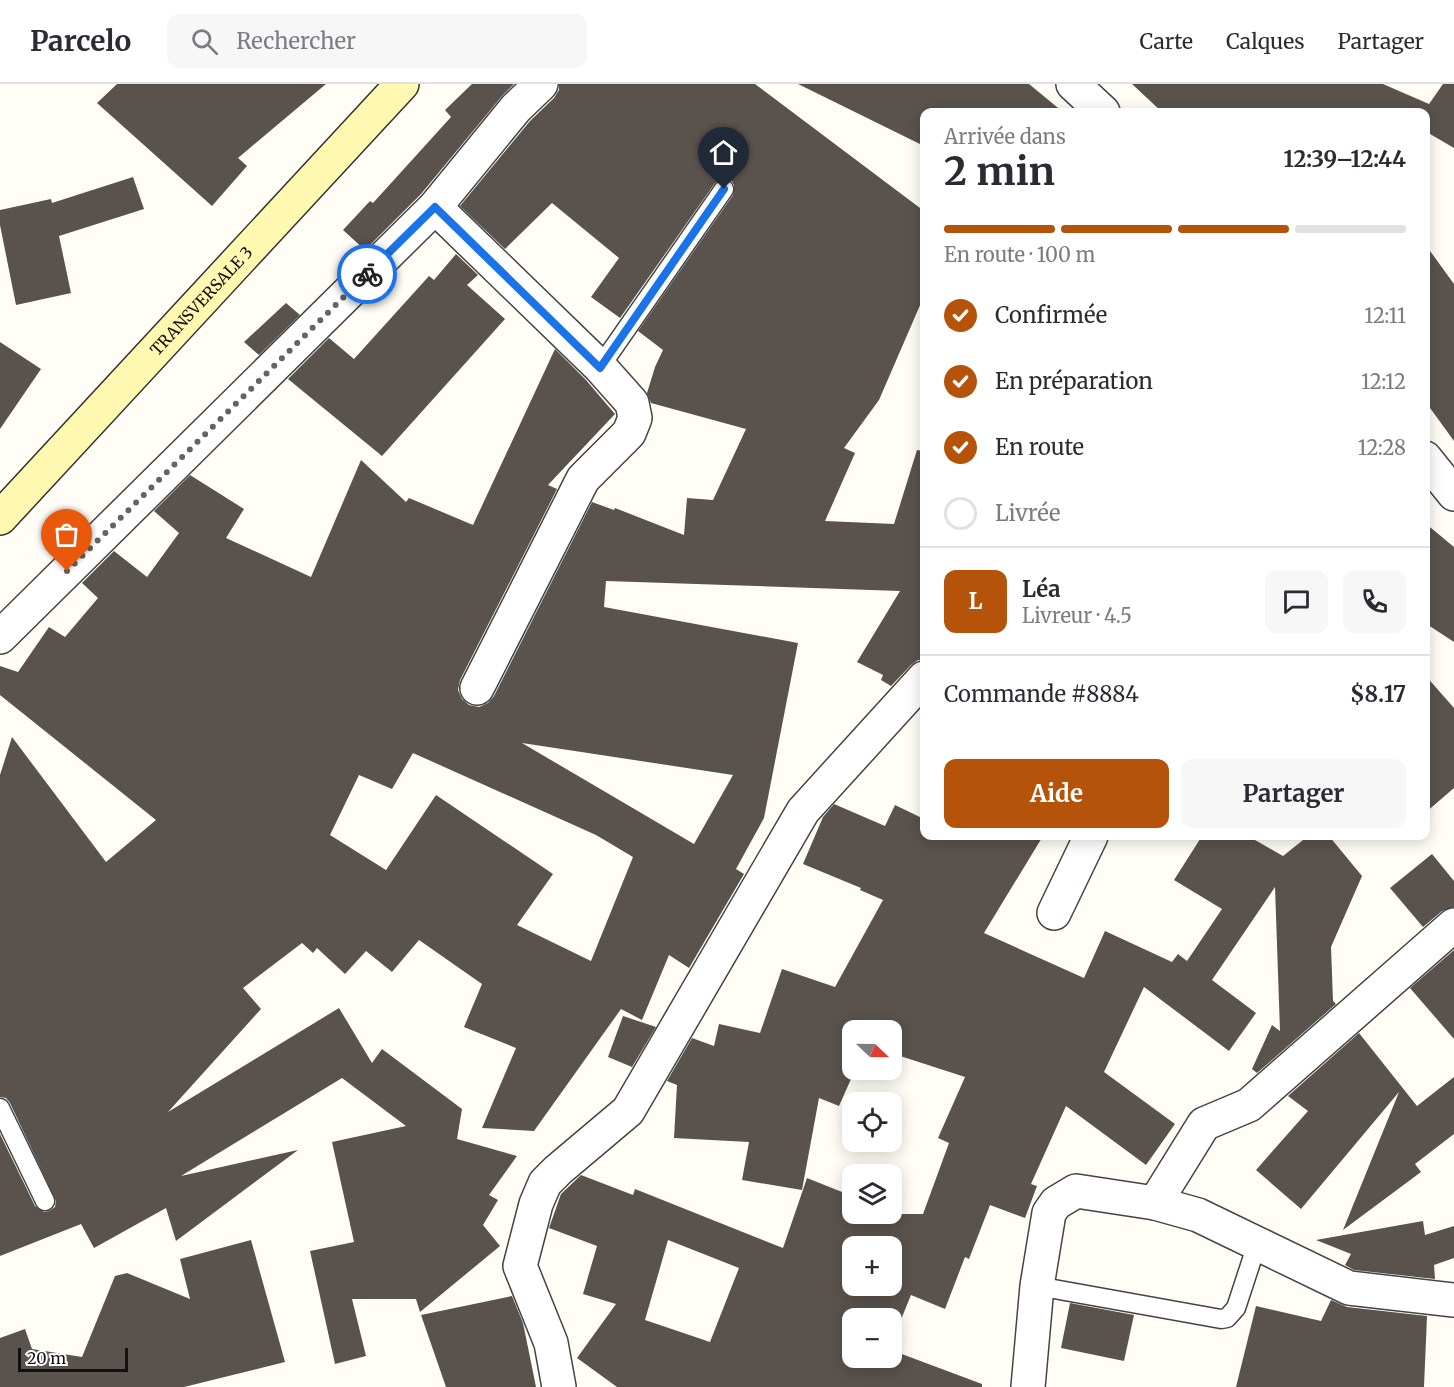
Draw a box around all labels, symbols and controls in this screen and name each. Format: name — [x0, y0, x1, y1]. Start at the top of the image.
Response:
search box — [167, 14, 587, 68]
text: Parcelo — [30, 23, 131, 59]
icon: search — [188, 25, 221, 58]
text: Rechercher — [236, 27, 356, 55]
text: Carte — [1140, 28, 1193, 55]
text: Calques — [1226, 28, 1305, 55]
text: Partager — [1338, 28, 1424, 55]
text: Arrivée dans — [944, 124, 1066, 149]
pin — [698, 127, 749, 189]
icon: home — [707, 136, 740, 169]
text: 12:39–12:44 — [1284, 145, 1406, 173]
text: 2 min — [944, 147, 1055, 196]
street label: TRANSVERSALE 3 — [146, 242, 257, 360]
text: En route · 100 m — [944, 242, 1095, 267]
courier — [337, 244, 397, 304]
icon: bike — [351, 258, 384, 291]
icon: check — [944, 299, 977, 332]
text: Confirmée — [995, 301, 1107, 329]
text: 12:11 — [1364, 303, 1406, 328]
icon: check — [944, 365, 977, 398]
text: En préparation — [995, 367, 1153, 395]
text: 12:12 — [1361, 369, 1406, 394]
icon: check — [944, 431, 977, 464]
text: En route — [995, 433, 1084, 461]
text: 12:28 — [1358, 435, 1406, 460]
text: Livrée — [995, 499, 1061, 527]
pin — [41, 509, 92, 571]
icon: bag — [50, 518, 83, 551]
button: chat — [1265, 570, 1328, 633]
button: phone — [1343, 570, 1406, 633]
text: Léa — [1022, 575, 1060, 603]
text: L — [969, 587, 983, 615]
text: Livreur · 4.5 — [1022, 603, 1132, 628]
text: Commande #8884 — [944, 680, 1139, 708]
text: $8.17 — [1350, 680, 1406, 708]
button: Aide — [944, 759, 1169, 828]
button: Partager — [1181, 759, 1406, 828]
north arrow — [842, 1020, 902, 1080]
map controls — [842, 1020, 902, 1368]
button: locate — [842, 1092, 902, 1152]
button: layers — [842, 1164, 902, 1224]
button: + — [842, 1236, 902, 1296]
button: − — [842, 1308, 902, 1368]
scale bar — [18, 1345, 128, 1372]
text: 20 m — [27, 1348, 66, 1368]

